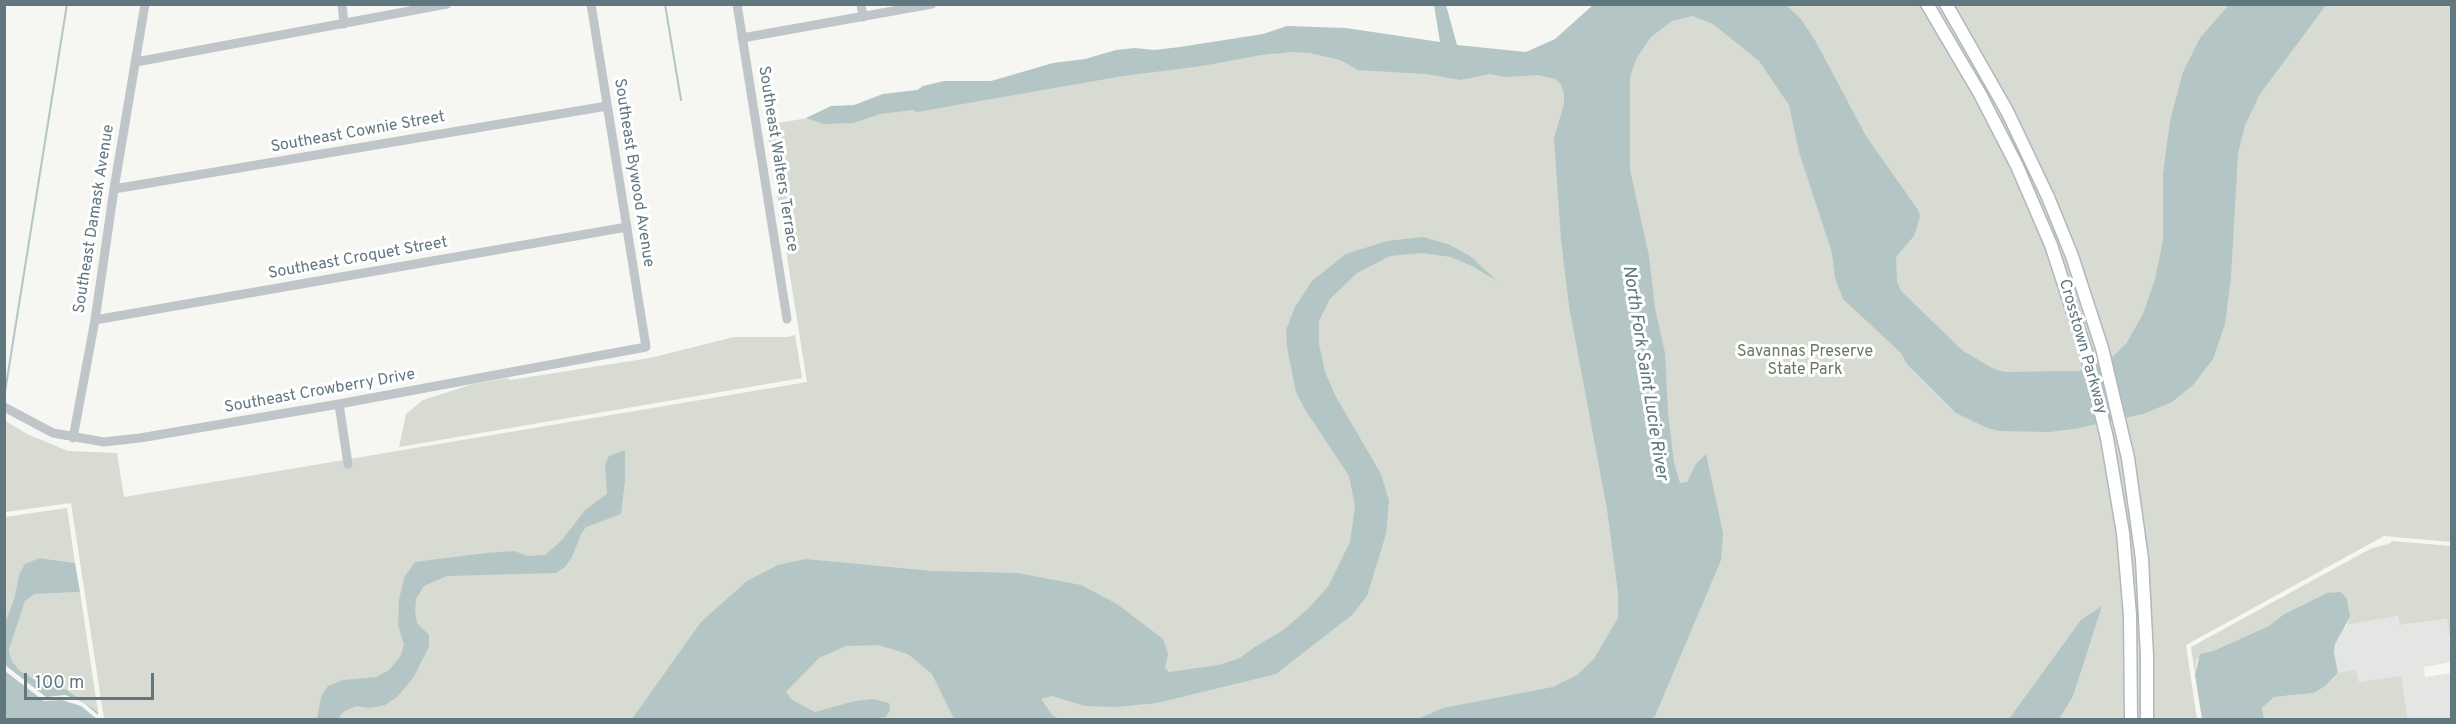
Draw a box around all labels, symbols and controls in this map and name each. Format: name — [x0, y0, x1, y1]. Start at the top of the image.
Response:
street label: Southeast Walters Terrace — [753, 65, 801, 253]
street label: Southeast Bywood Avenue — [609, 77, 657, 269]
street label: Southeast Cownie Street — [269, 108, 447, 158]
street label: Southeast Damask Avenue — [71, 123, 119, 315]
street label: Southeast Croquet Street — [267, 234, 449, 284]
water label: North Fork Saint Lucie River — [1616, 264, 1672, 482]
street label: Crosstown Parkway — [2054, 277, 2110, 417]
park label: Savannas Preserve State Park — [1737, 343, 1873, 381]
street label: Southeast Crowberry Drive — [223, 366, 417, 418]
scale bar — [27, 661, 158, 699]
text: 100 m — [35, 672, 84, 695]

